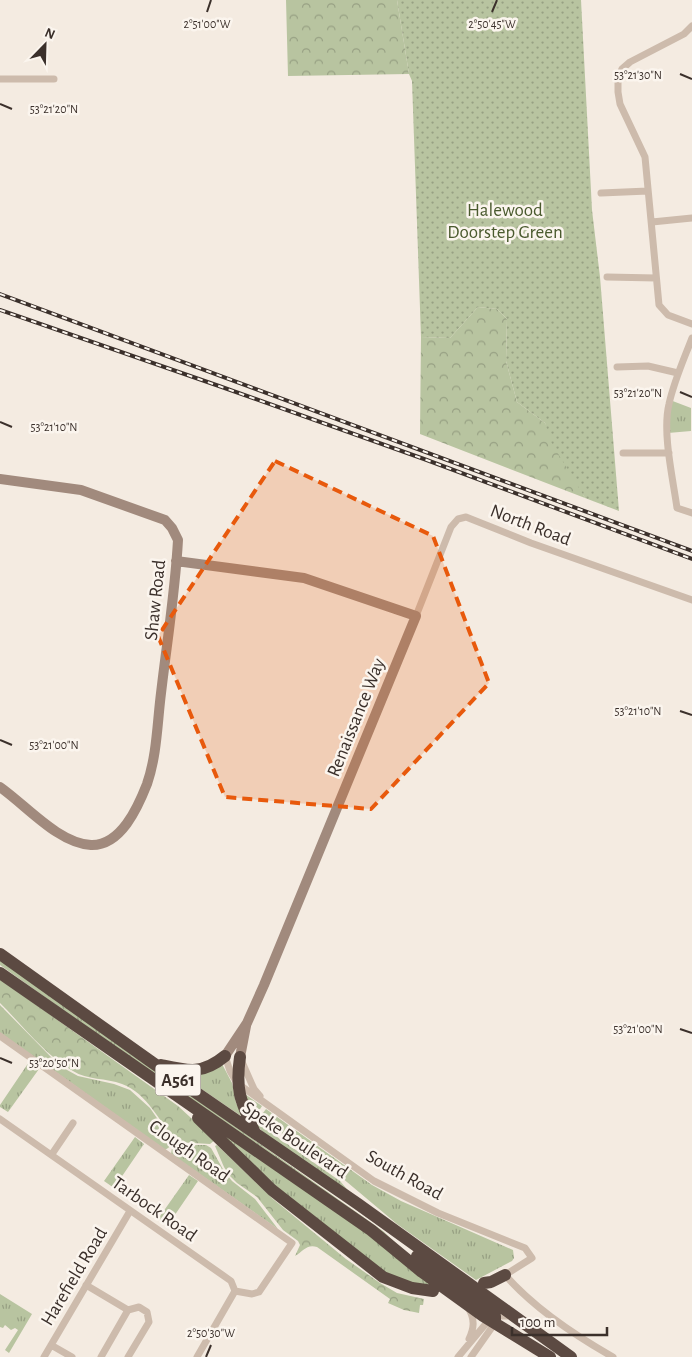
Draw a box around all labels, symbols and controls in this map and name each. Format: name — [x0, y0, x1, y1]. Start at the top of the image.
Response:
text: 2°51'00"W — [183, 18, 231, 30]
text: 2°50'45"W — [468, 18, 516, 30]
north arrow — [20, 20, 70, 70]
text: N — [42, 26, 57, 42]
text: 53°21'30"N — [614, 69, 662, 81]
text: 53°21'20"N — [30, 103, 78, 115]
park label: Halewood Doorstep Green — [447, 201, 563, 242]
text: 53°21'20"N — [614, 387, 662, 399]
text: 53°21'10"N — [30, 421, 78, 433]
street label: North Road — [487, 501, 574, 550]
street label: Shaw Road — [142, 559, 169, 641]
street label: Renaissance Way — [324, 656, 389, 780]
text: 53°21'10"N — [614, 705, 662, 717]
text: 53°21'00"N — [29, 739, 79, 751]
text: 53°21'00"N — [613, 1023, 663, 1035]
text: 53°20'50"N — [29, 1057, 79, 1069]
road number: A561 — [156, 1064, 200, 1096]
street label: Speke Boulevard — [239, 1098, 351, 1182]
street label: Clough Road — [145, 1117, 233, 1186]
street label: South Road — [363, 1147, 446, 1204]
street label: Tarbock Road — [108, 1173, 200, 1245]
street label: Harefield Road — [38, 1224, 111, 1329]
scale bar — [512, 1304, 607, 1336]
text: 100 m — [520, 1315, 555, 1330]
text: 2°50'30"W — [187, 1327, 235, 1339]

